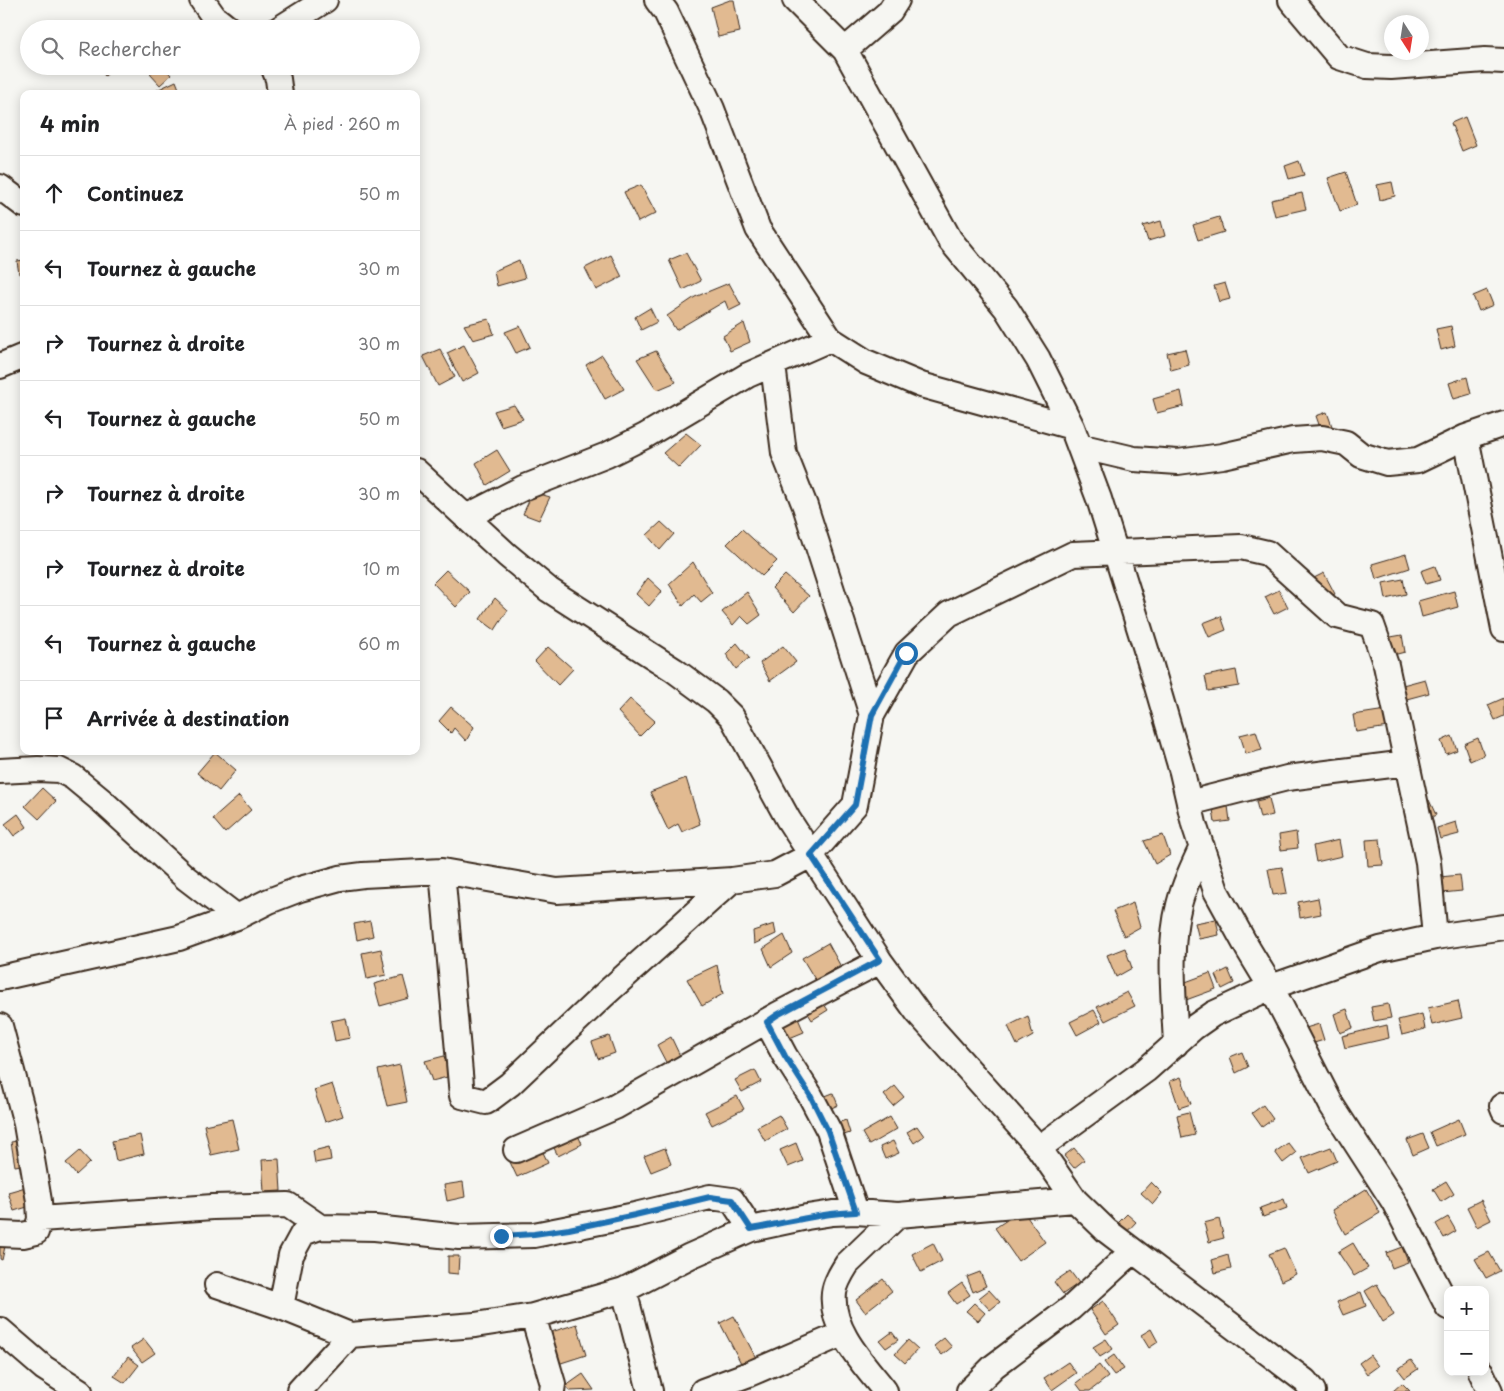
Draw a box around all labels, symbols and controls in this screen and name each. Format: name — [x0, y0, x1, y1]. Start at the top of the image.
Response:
north arrow — [1384, 15, 1429, 60]
search box — [20, 20, 420, 75]
icon: search — [38, 34, 66, 62]
text: Rechercher — [78, 34, 181, 62]
text: 4 min — [40, 107, 100, 139]
text: À pied · 260 m — [284, 111, 400, 135]
icon: ahead — [40, 179, 68, 207]
text: Continuez — [87, 179, 184, 207]
text: 50 m — [359, 181, 400, 205]
icon: left — [40, 254, 68, 282]
text: Tournez à gauche — [87, 254, 256, 282]
text: 30 m — [358, 256, 400, 280]
icon: right — [40, 329, 68, 357]
text: Tournez à droite — [87, 329, 245, 357]
text: 30 m — [358, 331, 400, 355]
icon: left — [40, 404, 68, 432]
text: Tournez à gauche — [87, 404, 256, 432]
text: 50 m — [359, 406, 400, 430]
icon: right — [40, 479, 68, 507]
text: Tournez à droite — [87, 479, 245, 507]
text: 30 m — [358, 481, 400, 505]
icon: right — [40, 554, 68, 582]
text: Tournez à droite — [87, 554, 245, 582]
text: 10 m — [363, 556, 400, 580]
icon: left — [40, 629, 68, 657]
text: Tournez à gauche — [87, 629, 256, 657]
text: 60 m — [358, 631, 400, 655]
route start — [895, 642, 918, 665]
icon: arrive — [40, 704, 68, 732]
text: Arrivée à destination — [87, 704, 290, 732]
route end — [490, 1225, 513, 1248]
map controls — [1444, 1286, 1489, 1376]
button: + — [1444, 1286, 1489, 1331]
button: − — [1444, 1331, 1489, 1376]

